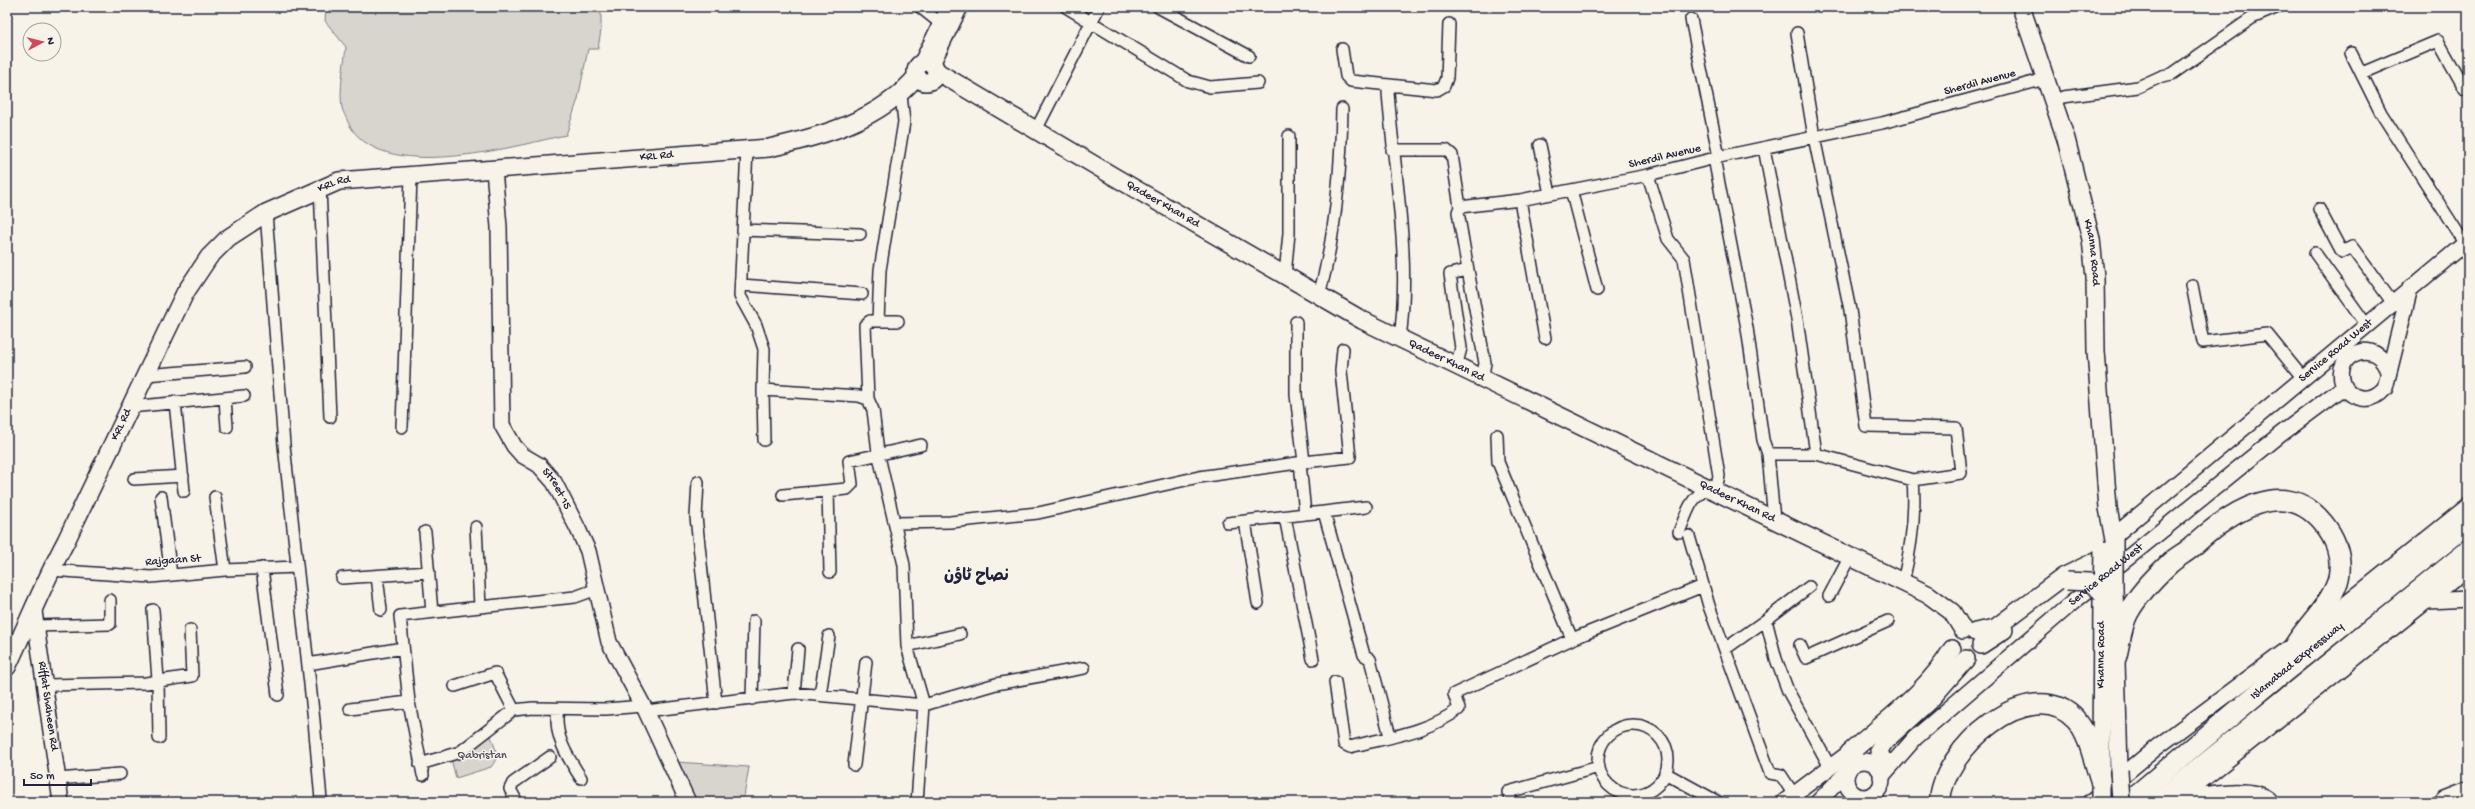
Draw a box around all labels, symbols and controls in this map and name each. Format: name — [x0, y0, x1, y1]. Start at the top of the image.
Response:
north arrow — [22, 22, 62, 62]
text: N — [44, 37, 56, 45]
street label: Sherdil Avenue — [1943, 66, 2018, 99]
street label: Sherdil Avenue — [1628, 142, 1703, 172]
street label: KRL Rd — [639, 148, 675, 165]
street label: KRL Rd — [316, 173, 352, 196]
street label: Qadeer Khan Rd — [1123, 178, 1203, 232]
street label: Khanna Road — [2079, 218, 2102, 287]
street label: Service Road West — [2296, 316, 2377, 386]
street label: Qadeer Khan Rd — [1406, 336, 1487, 386]
street label: KRL Rd — [108, 406, 136, 443]
street label: Street 15 — [538, 465, 574, 512]
street label: Qadeer Khan Rd — [1696, 477, 1778, 527]
street label: Service Road West — [2066, 540, 2147, 610]
street label: Rajgaan St — [145, 552, 202, 570]
district label: نصاح ٹاؤن — [944, 567, 1010, 587]
street label: Islamabad Expressway — [2248, 620, 2347, 703]
street label: Khanna Road — [2094, 621, 2109, 688]
street label: Riffat Shaheen Rd — [34, 660, 61, 753]
park label: Qabristan — [457, 749, 507, 763]
scale bar — [24, 761, 91, 787]
text: 50 m — [30, 770, 55, 784]

